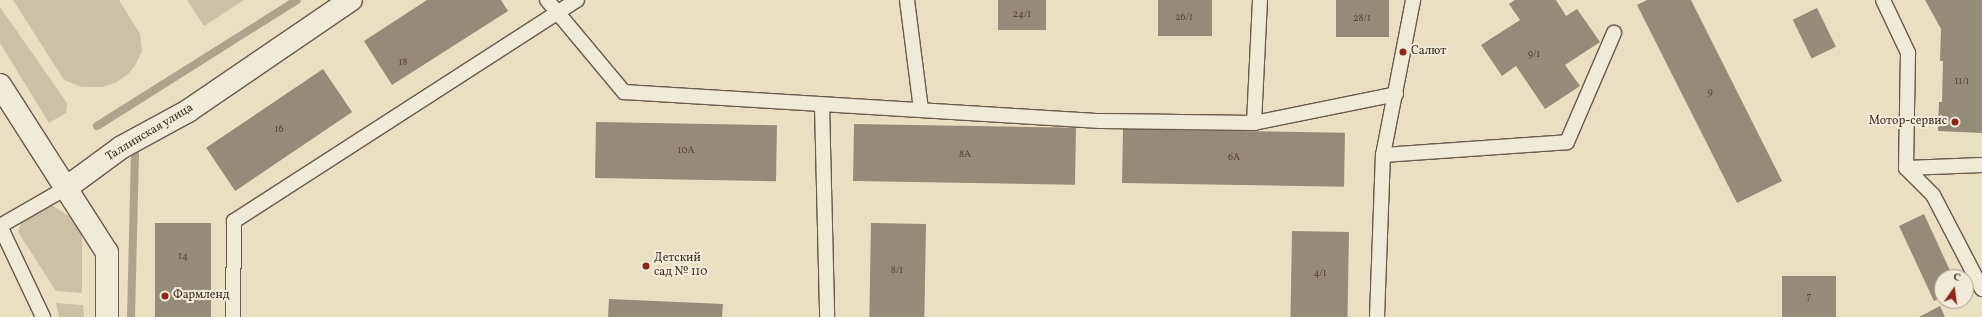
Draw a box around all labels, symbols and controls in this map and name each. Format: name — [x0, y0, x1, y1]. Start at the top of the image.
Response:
house number: 24/1 — [1013, 9, 1031, 21]
house number: 26/1 — [1175, 12, 1193, 24]
house number: 28/1 — [1353, 13, 1371, 25]
place label: Салют — [1411, 45, 1446, 59]
marker: Салют — [1398, 47, 1408, 57]
house number: 9/1 — [1528, 49, 1540, 61]
house number: 18 — [399, 57, 407, 69]
house number: 11/1 — [1955, 76, 1969, 88]
house number: 9 — [1707, 87, 1713, 99]
street label: Таллинская улица — [104, 101, 196, 165]
place label: Мотор-сервис — [1869, 115, 1947, 129]
marker: Мотор-сервис — [1950, 117, 1960, 127]
house number: 16 — [275, 124, 283, 136]
house number: 10А — [678, 145, 694, 157]
house number: 8А — [959, 149, 971, 161]
house number: 6А — [1228, 152, 1240, 164]
house number: 14 — [178, 251, 188, 263]
place label: Детский сад № 110 — [654, 252, 707, 280]
marker: Детский сад № 110 — [641, 261, 651, 271]
house number: 8/1 — [891, 265, 903, 277]
house number: 4/1 — [1313, 268, 1327, 280]
north arrow — [1934, 269, 1974, 309]
text: С — [1952, 270, 1962, 286]
place label: Фармленд — [173, 289, 230, 303]
marker: Фармленд — [160, 291, 170, 301]
house number: 7 — [1807, 291, 1811, 303]

